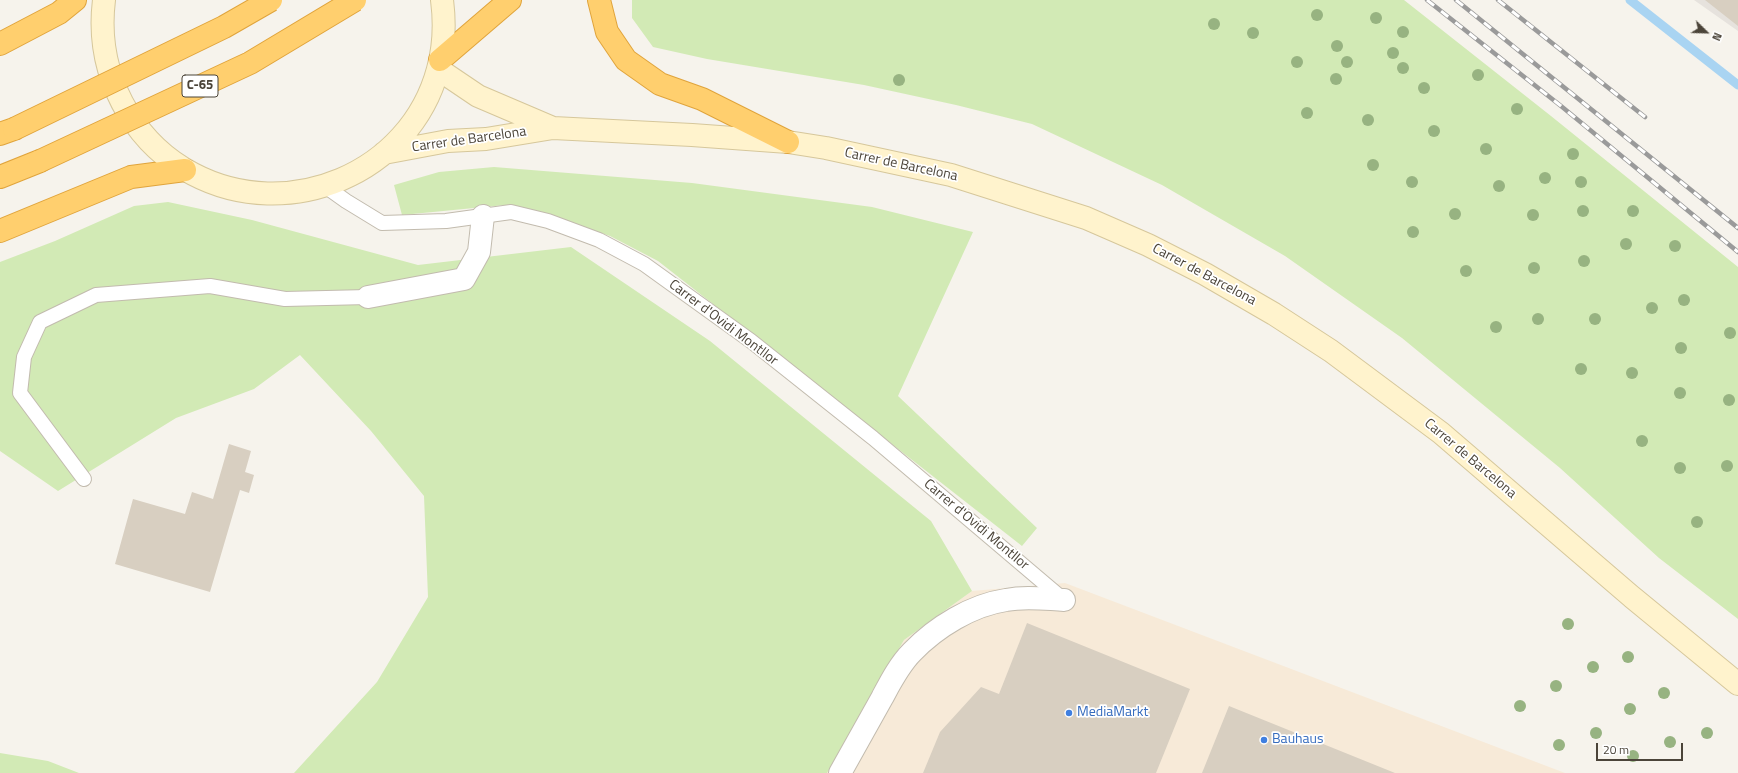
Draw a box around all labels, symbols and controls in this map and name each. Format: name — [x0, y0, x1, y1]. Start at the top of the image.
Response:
north arrow — [1686, 12, 1726, 52]
text: N — [1708, 30, 1726, 43]
road number: C-65 — [182, 75, 218, 97]
street label: Carrer de Barcelona — [411, 124, 527, 156]
street label: Carrer de Barcelona — [843, 145, 959, 185]
street label: Carrer de Barcelona — [1149, 241, 1259, 309]
street label: Carrer d'Ovidi Montllor — [665, 276, 781, 370]
street label: Carrer de Barcelona — [1420, 416, 1520, 502]
street label: Carrer d'Ovidi Montllor — [920, 476, 1032, 574]
place label: MediaMarkt — [1077, 705, 1148, 721]
marker: MediaMarkt — [1064, 708, 1074, 718]
place label: Bauhaus — [1272, 732, 1324, 748]
marker: Bauhaus — [1259, 735, 1269, 745]
scale bar — [1598, 735, 1685, 761]
text: 20 m — [1603, 740, 1629, 759]

